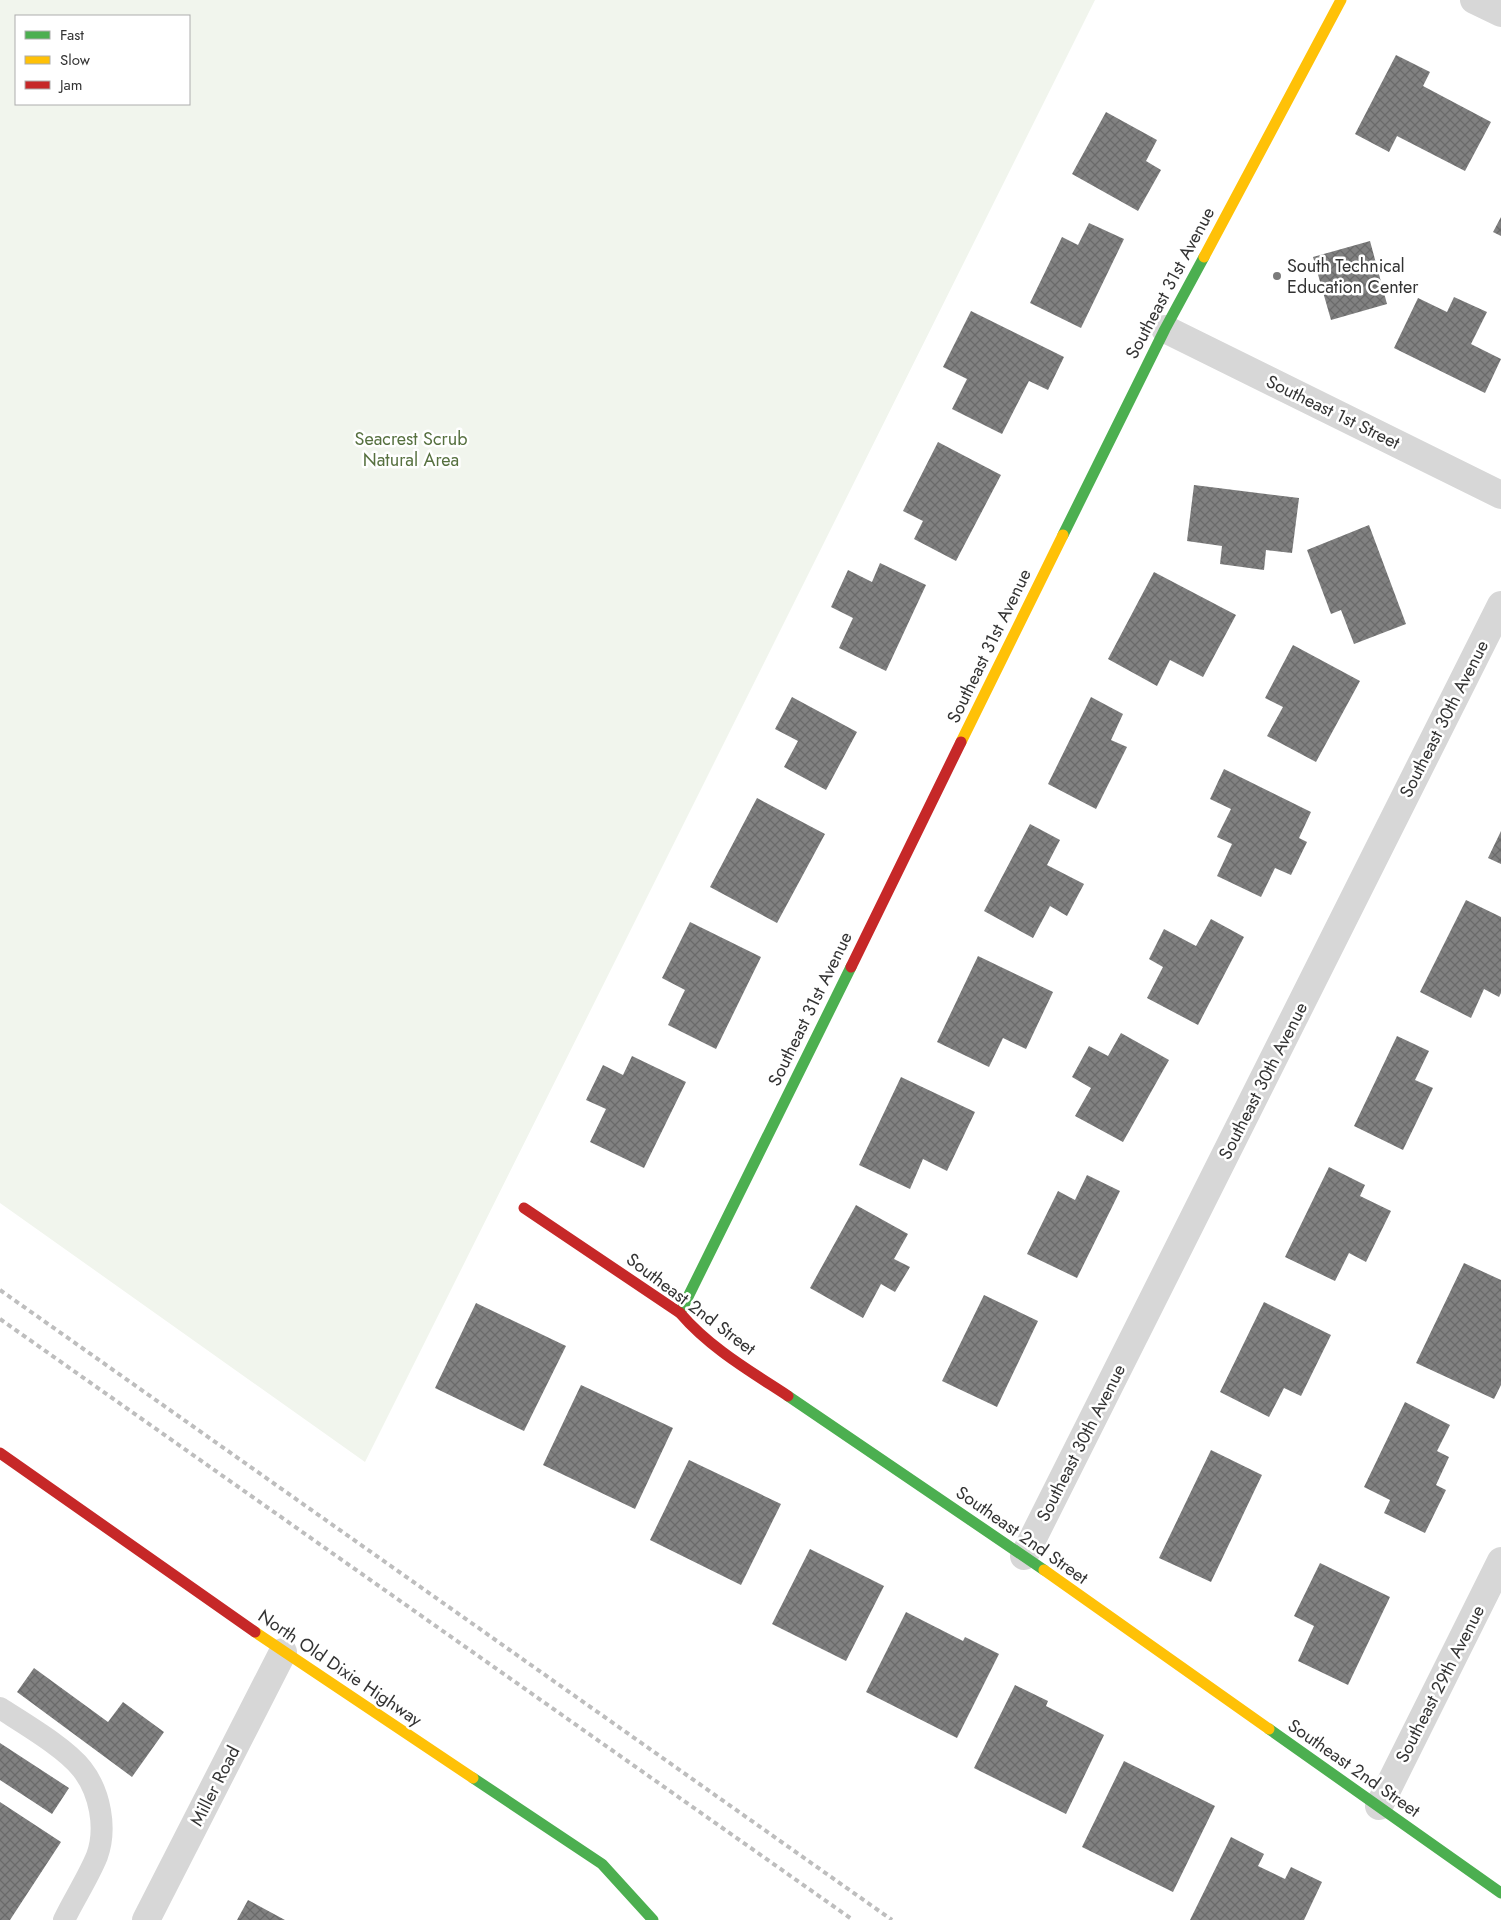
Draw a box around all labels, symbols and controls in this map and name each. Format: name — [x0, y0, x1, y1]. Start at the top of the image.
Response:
legend — [15, 15, 190, 105]
text: Fast — [60, 24, 84, 46]
text: Slow — [60, 49, 91, 71]
text: Jam — [58, 74, 83, 96]
street label: Southeast 31st Avenue — [1119, 202, 1221, 364]
place label: South Technical Education Center — [1287, 253, 1419, 300]
marker: South Technical Education Center — [1271, 270, 1283, 282]
street label: Southeast 1st Street — [1262, 368, 1405, 456]
park label: Seacrest Scrub Natural Area — [355, 426, 467, 473]
street label: Southeast 31st Avenue — [940, 564, 1038, 728]
street label: Southeast 30th Avenue — [1393, 636, 1495, 802]
street label: Southeast 31st Avenue — [761, 927, 859, 1091]
street label: Southeast 30th Avenue — [1212, 998, 1314, 1164]
street label: Southeast 2nd Street — [621, 1247, 762, 1362]
street label: Southeast 30th Avenue — [1030, 1360, 1132, 1526]
street label: Southeast 2nd Street — [951, 1480, 1094, 1591]
street label: Southeast 29th Avenue — [1389, 1601, 1491, 1767]
street label: North Old Dixie Highway — [253, 1603, 427, 1733]
street label: Southeast 2nd Street — [1283, 1713, 1426, 1824]
street label: Miller Road — [184, 1741, 246, 1831]

